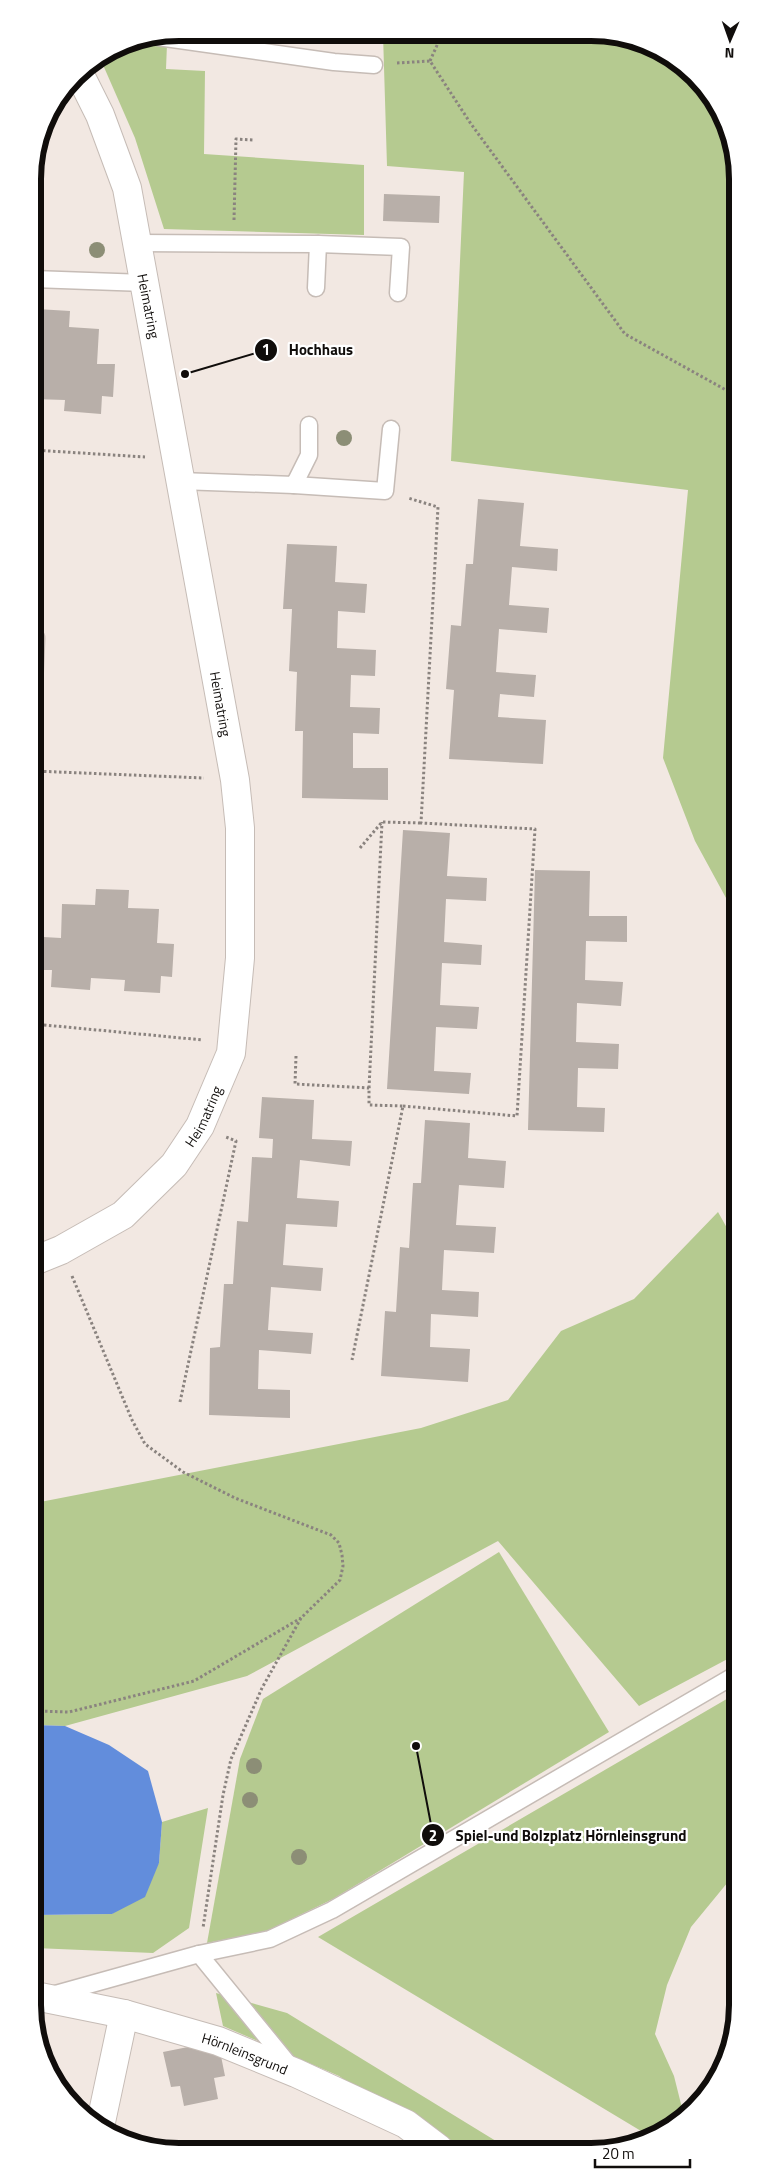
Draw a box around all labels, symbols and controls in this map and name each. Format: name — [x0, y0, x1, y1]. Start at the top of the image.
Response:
north arrow — [705, 15, 755, 65]
text: N — [724, 43, 735, 64]
street label: Heimatring — [132, 272, 166, 340]
callout: Hochhaus — [253, 335, 363, 365]
text: 1 — [262, 338, 270, 361]
text: Hochhaus — [289, 338, 353, 361]
street label: Heimatring — [205, 670, 237, 738]
street label: Heimatring — [179, 1082, 227, 1151]
callout: Spiel-und Bolzplatz Hörnleinsgrund — [420, 1820, 696, 1850]
text: 2 — [429, 1824, 437, 1847]
text: Spiel-und Bolzplatz Hörnleinsgrund — [456, 1824, 686, 1847]
street label: Hörnleinsgrund — [200, 2026, 291, 2079]
scale bar — [595, 2136, 690, 2168]
text: 20 m — [602, 2142, 635, 2165]

